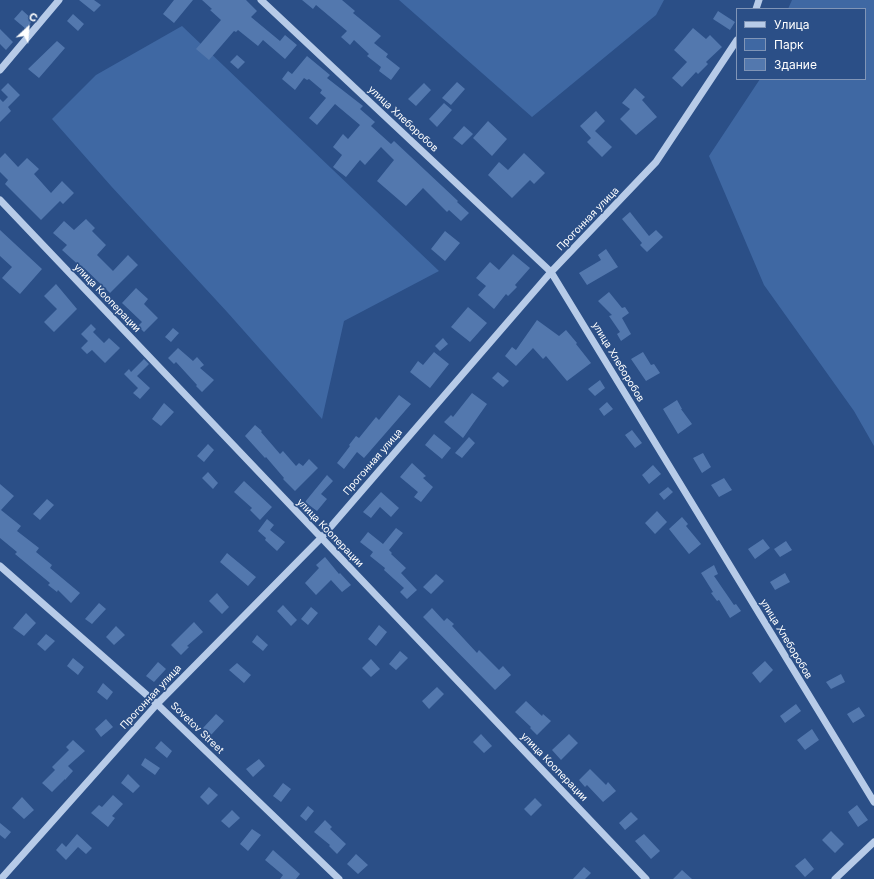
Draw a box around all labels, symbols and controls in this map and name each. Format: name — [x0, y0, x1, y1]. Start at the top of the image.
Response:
north arrow — [8, 8, 48, 48]
legend — [736, 8, 866, 80]
text: С — [27, 9, 40, 25]
text: Улица — [774, 17, 809, 32]
text: Парк — [774, 37, 804, 52]
text: Здание — [774, 57, 817, 72]
street label: улица Хлеборобов — [366, 83, 440, 155]
street label: Прогонная улица — [555, 185, 621, 253]
street label: улица Кооперации — [71, 261, 143, 335]
street label: улица Хлеборобов — [589, 320, 647, 404]
street label: Прогонная улица — [341, 426, 405, 498]
street label: улица Кооперации — [294, 496, 366, 570]
street label: улица Хлеборобов — [757, 597, 815, 681]
street label: Прогонная улица — [118, 662, 184, 732]
street label: Sovetov Street — [168, 700, 226, 756]
street label: улица Кооперации — [518, 730, 590, 804]

